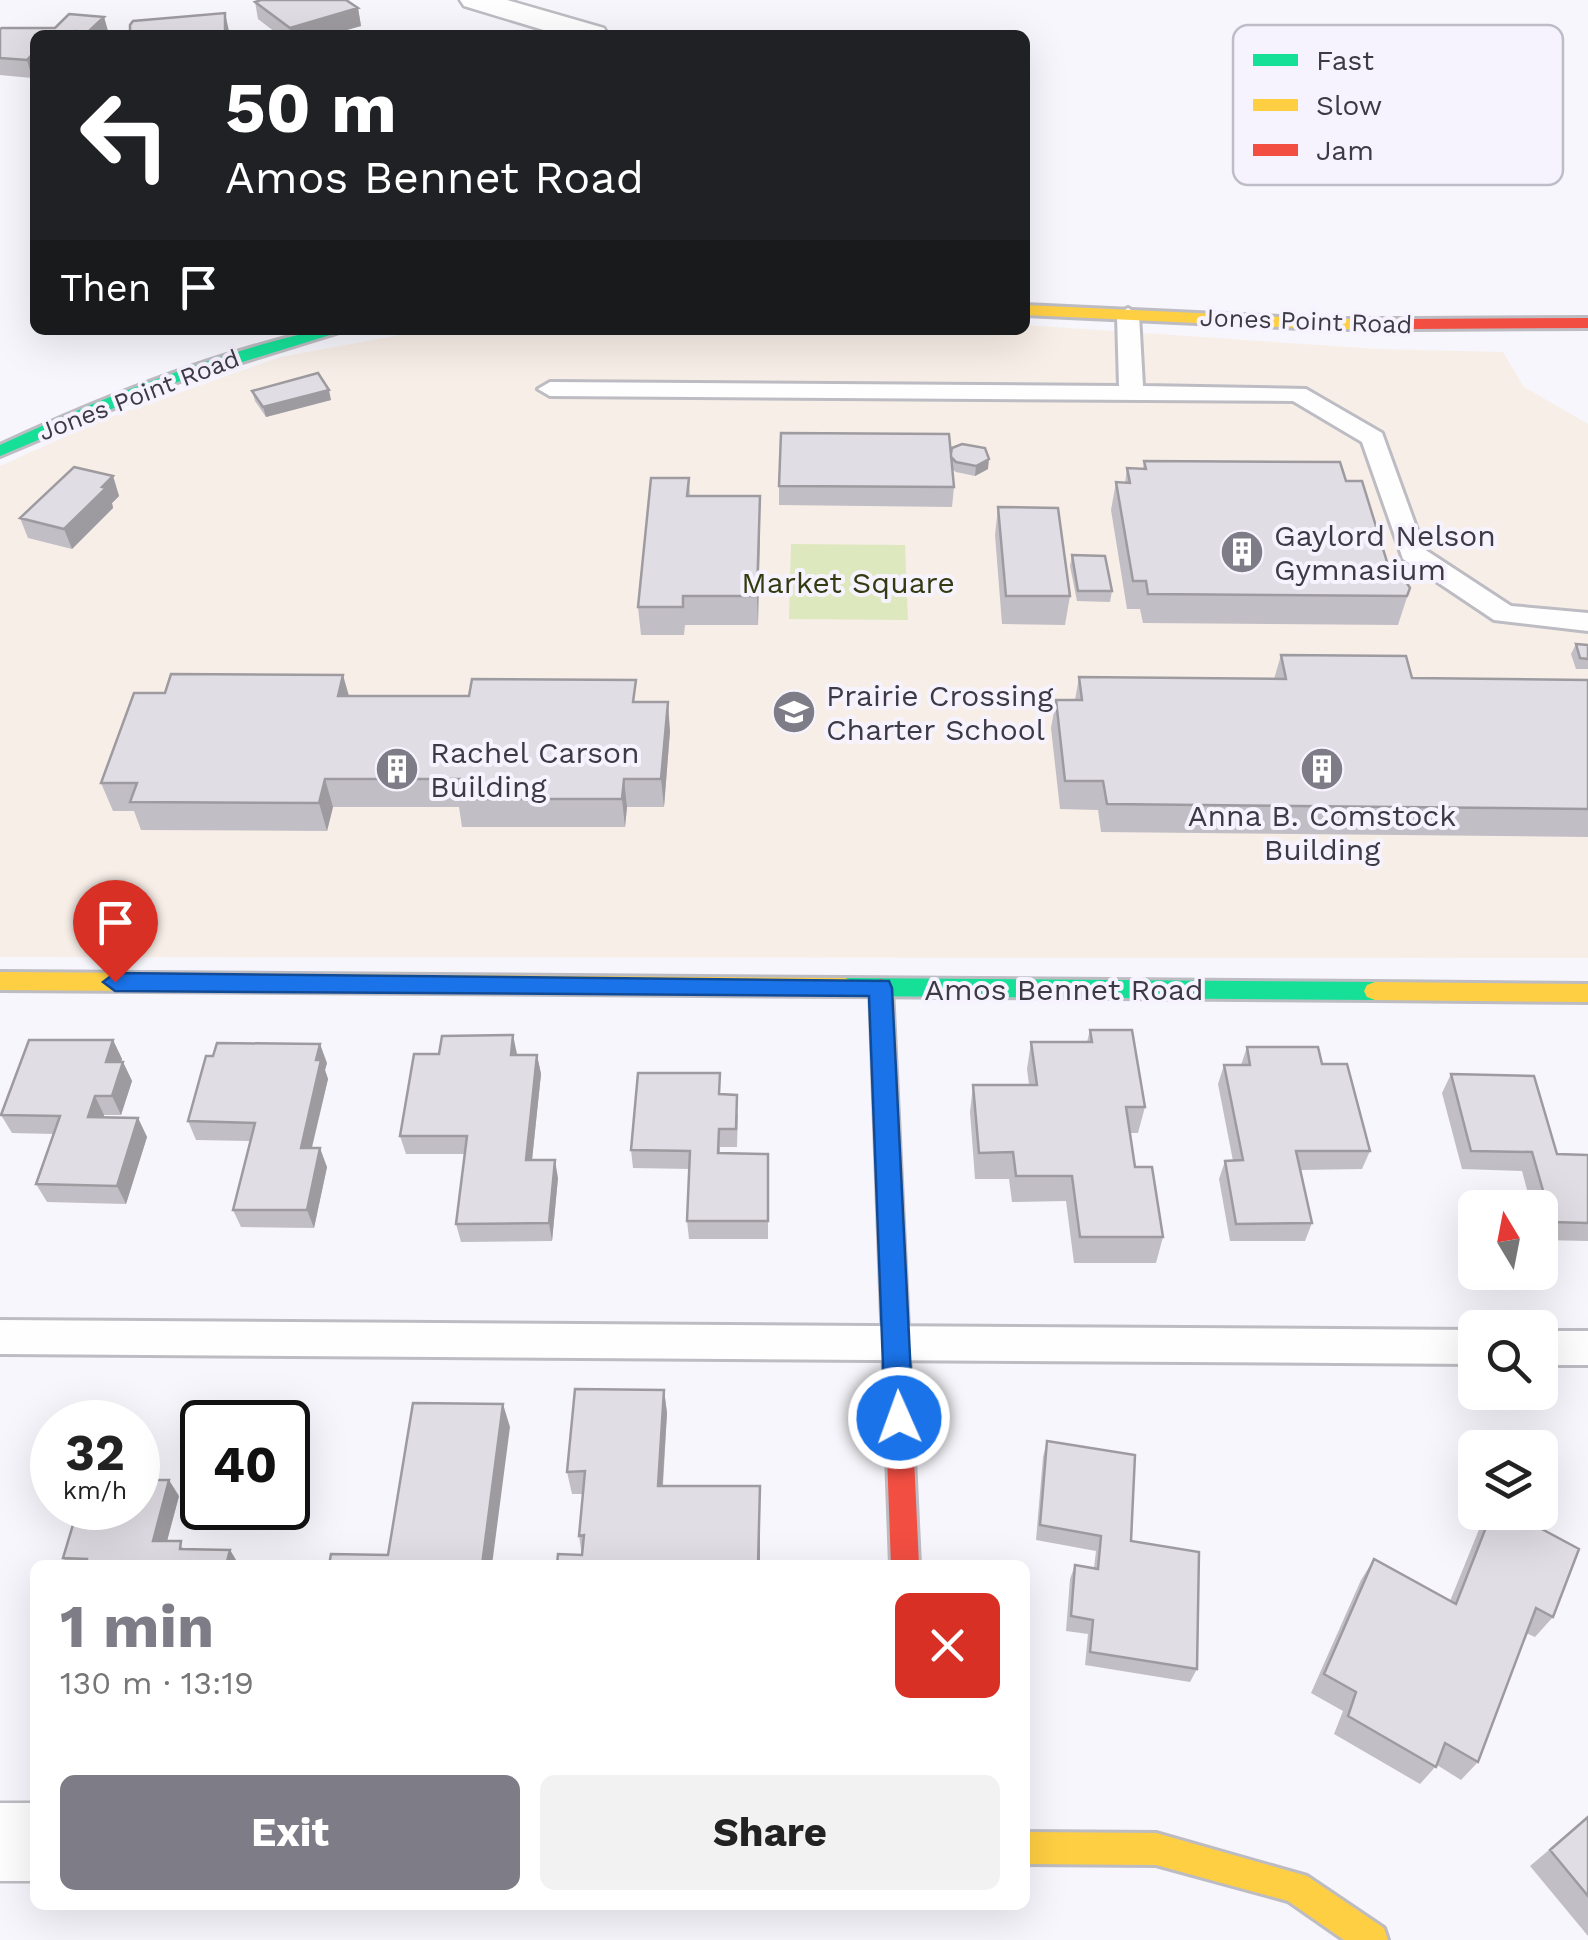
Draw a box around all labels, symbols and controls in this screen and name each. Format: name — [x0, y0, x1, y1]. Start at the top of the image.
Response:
legend — [1233, 25, 1563, 185]
text: Fast — [1316, 44, 1374, 77]
text: 50 m — [225, 67, 397, 149]
icon: left — [60, 70, 190, 200]
text: Slow — [1316, 89, 1382, 122]
text: Jam — [1316, 134, 1374, 167]
text: Amos Bennet Road — [225, 151, 644, 204]
icon: arrive — [171, 260, 226, 315]
text: Then — [60, 266, 151, 310]
street label: Jones Point Road — [1199, 303, 1413, 339]
street label: Jones Point Road — [35, 343, 243, 447]
place label: Gaylord Nelson Gymnasium — [1274, 518, 1496, 587]
building icon: Gaylord Nelson Gymnasium — [1219, 529, 1265, 575]
park label: Market Square — [741, 565, 955, 600]
place label: Prairie Crossing Charter School — [826, 678, 1053, 747]
school or university icon: Prairie Crossing Charter School — [771, 689, 817, 735]
place label: Rachel Carson Building — [430, 735, 640, 804]
building icon: Rachel Carson Building — [374, 746, 420, 792]
building icon: Anna B. Comstock Building — [1299, 746, 1345, 792]
place label: Anna B. Comstock Building — [1188, 798, 1456, 867]
pin — [73, 880, 158, 983]
icon: arrive — [88, 895, 143, 950]
street label: Amos Bennet Road — [924, 972, 1204, 1007]
north arrow — [1458, 1190, 1558, 1290]
map controls — [1458, 1190, 1558, 1530]
button: search — [1458, 1310, 1558, 1410]
position arrow — [847, 1366, 951, 1470]
speed limit sign: 40 — [180, 1400, 310, 1530]
text: 32 — [65, 1423, 125, 1482]
button: layers — [1458, 1430, 1558, 1530]
text: km/h — [63, 1476, 127, 1505]
text: 1 min — [60, 1591, 214, 1662]
button: close — [895, 1593, 1000, 1698]
text: 130 m · 13:19 — [60, 1664, 254, 1702]
button: Exit — [60, 1775, 520, 1890]
button: Share — [540, 1775, 1000, 1890]

